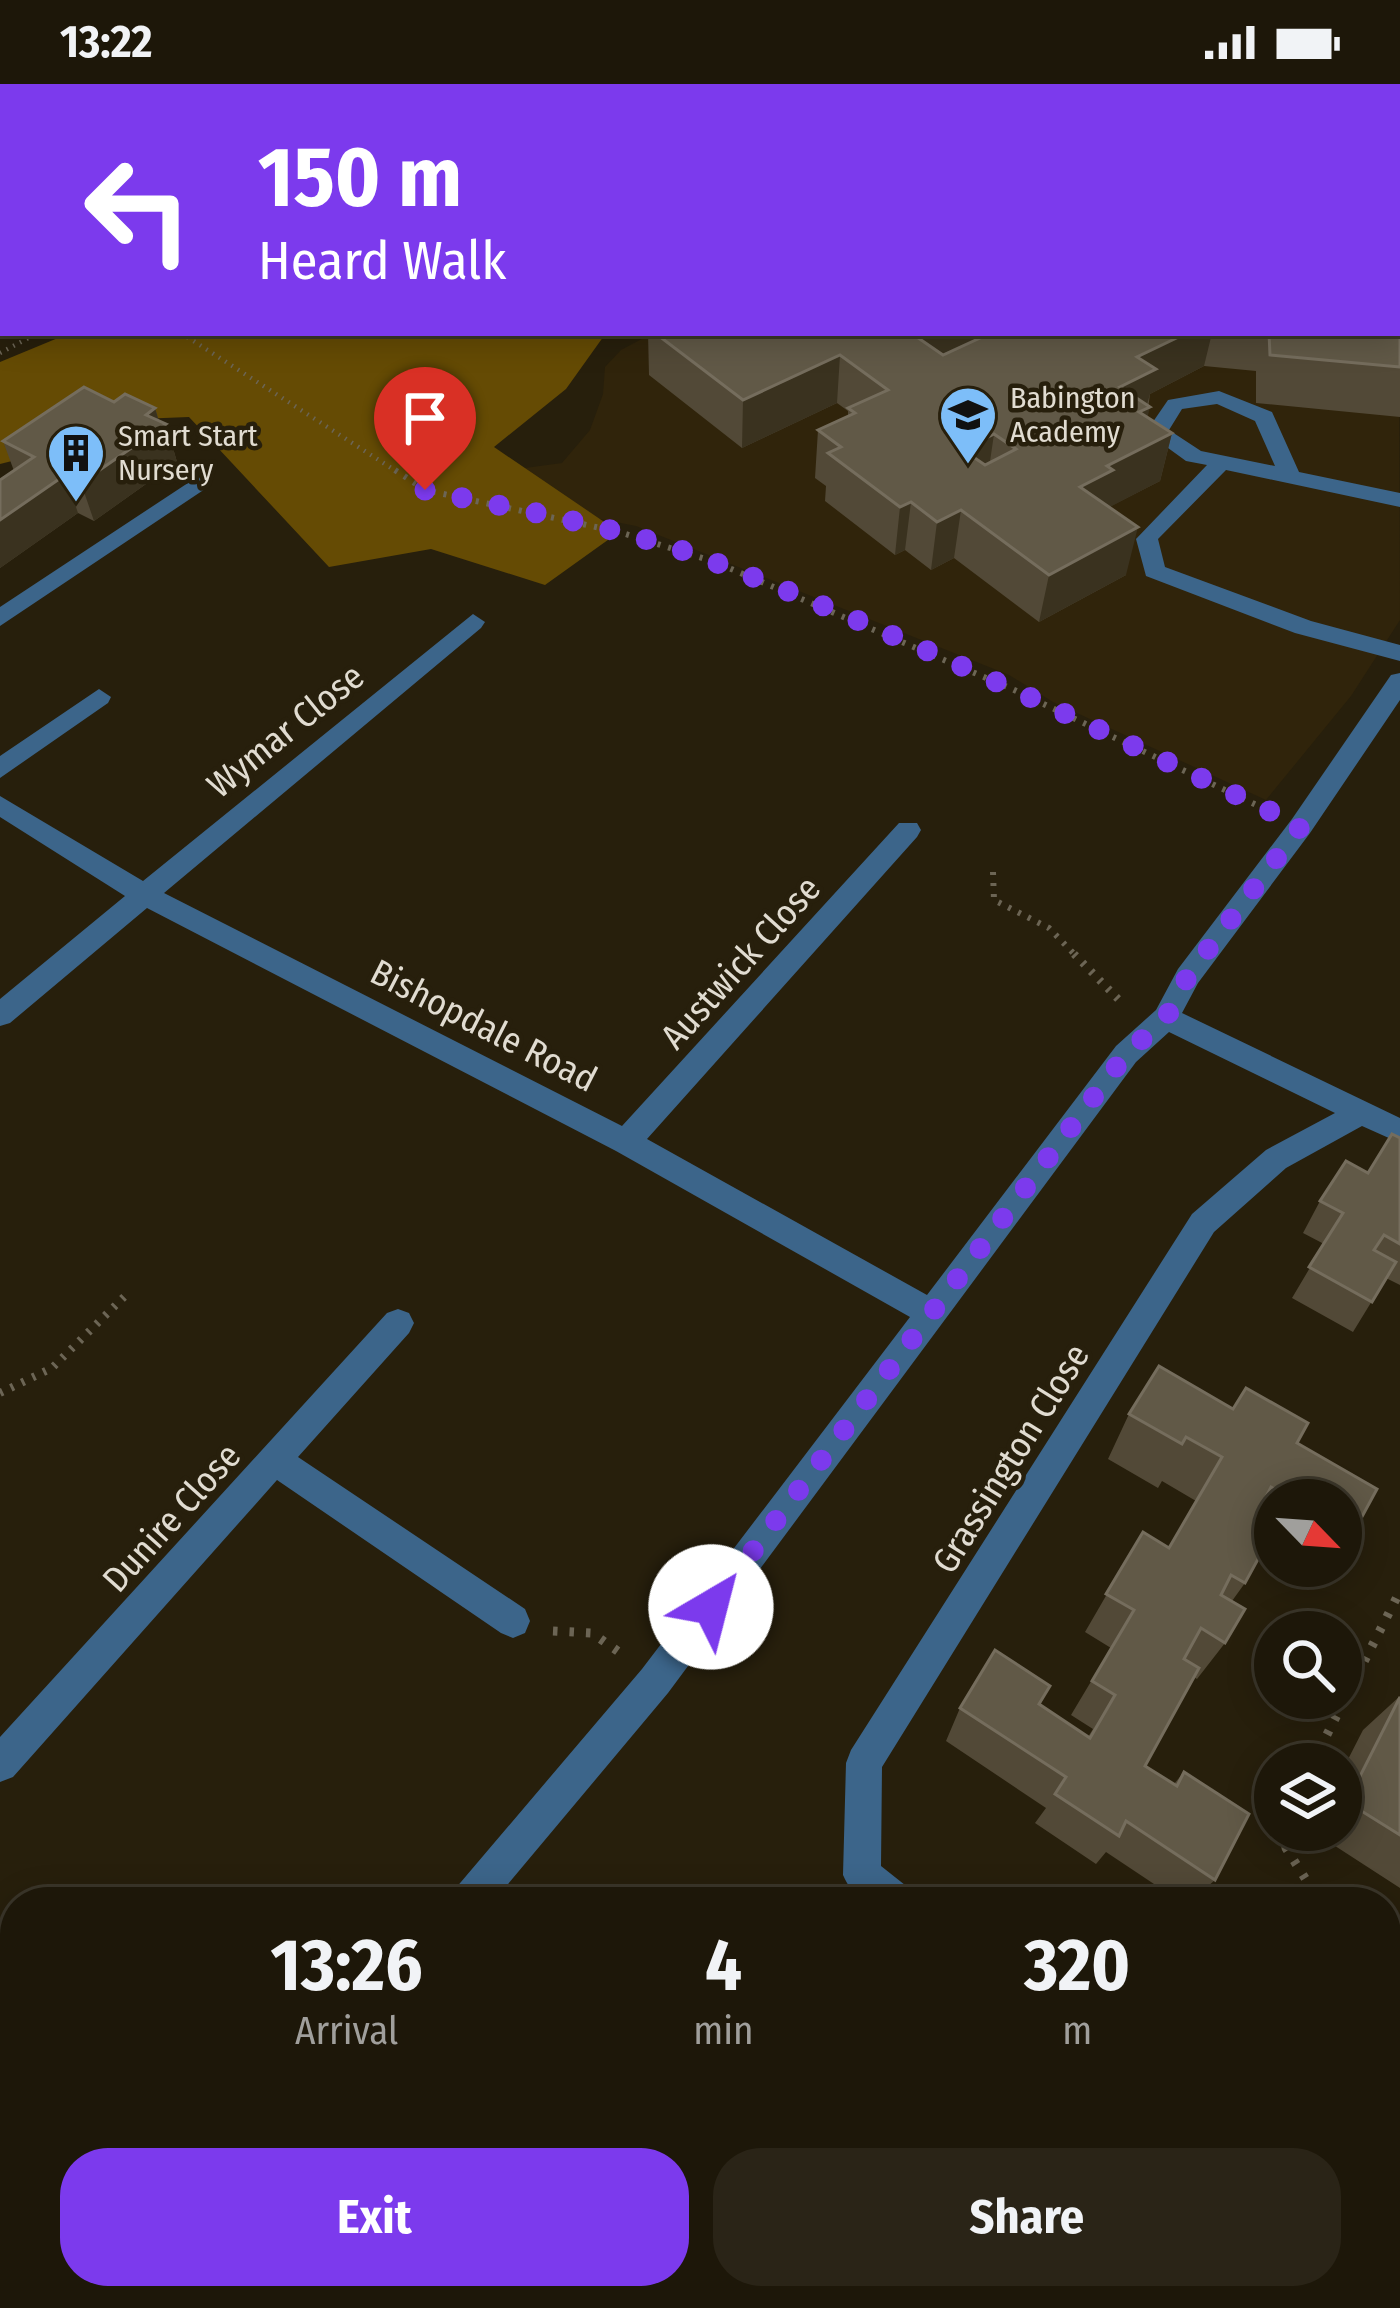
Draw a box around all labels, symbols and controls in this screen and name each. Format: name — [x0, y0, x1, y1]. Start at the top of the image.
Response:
text: 13:22 — [60, 15, 152, 69]
text: 150 m — [258, 127, 462, 228]
icon: left — [60, 132, 216, 288]
text: Heard Walk — [258, 229, 507, 293]
pin — [374, 367, 476, 490]
place label: Babington Academy — [1010, 380, 1136, 450]
school or university icon: Babington Academy — [937, 384, 999, 466]
icon: arrive — [392, 385, 458, 451]
place label: Smart Start Nursery — [118, 418, 258, 488]
building icon: Smart Start Nursery — [45, 422, 107, 504]
street label: Wymar Close — [198, 654, 373, 807]
street label: Austwick Close — [652, 867, 830, 1058]
street label: Bishopdale Road — [363, 950, 604, 1102]
street label: Grassington Close — [923, 1336, 1099, 1581]
street label: Dunire Close — [94, 1434, 250, 1601]
north arrow — [1254, 1479, 1362, 1587]
map controls — [1254, 1479, 1362, 1851]
position arrow — [648, 1544, 774, 1670]
button: search — [1254, 1611, 1362, 1719]
button: layers — [1254, 1743, 1362, 1851]
text: 13:26 — [271, 1923, 423, 2009]
text: 4 — [705, 1923, 742, 2009]
text: 320 — [1024, 1923, 1130, 2009]
text: Arrival — [295, 2008, 398, 2054]
text: min — [693, 2008, 754, 2054]
text: m — [1062, 2008, 1092, 2054]
button: Exit — [60, 2148, 689, 2286]
button: Share — [713, 2148, 1341, 2286]

